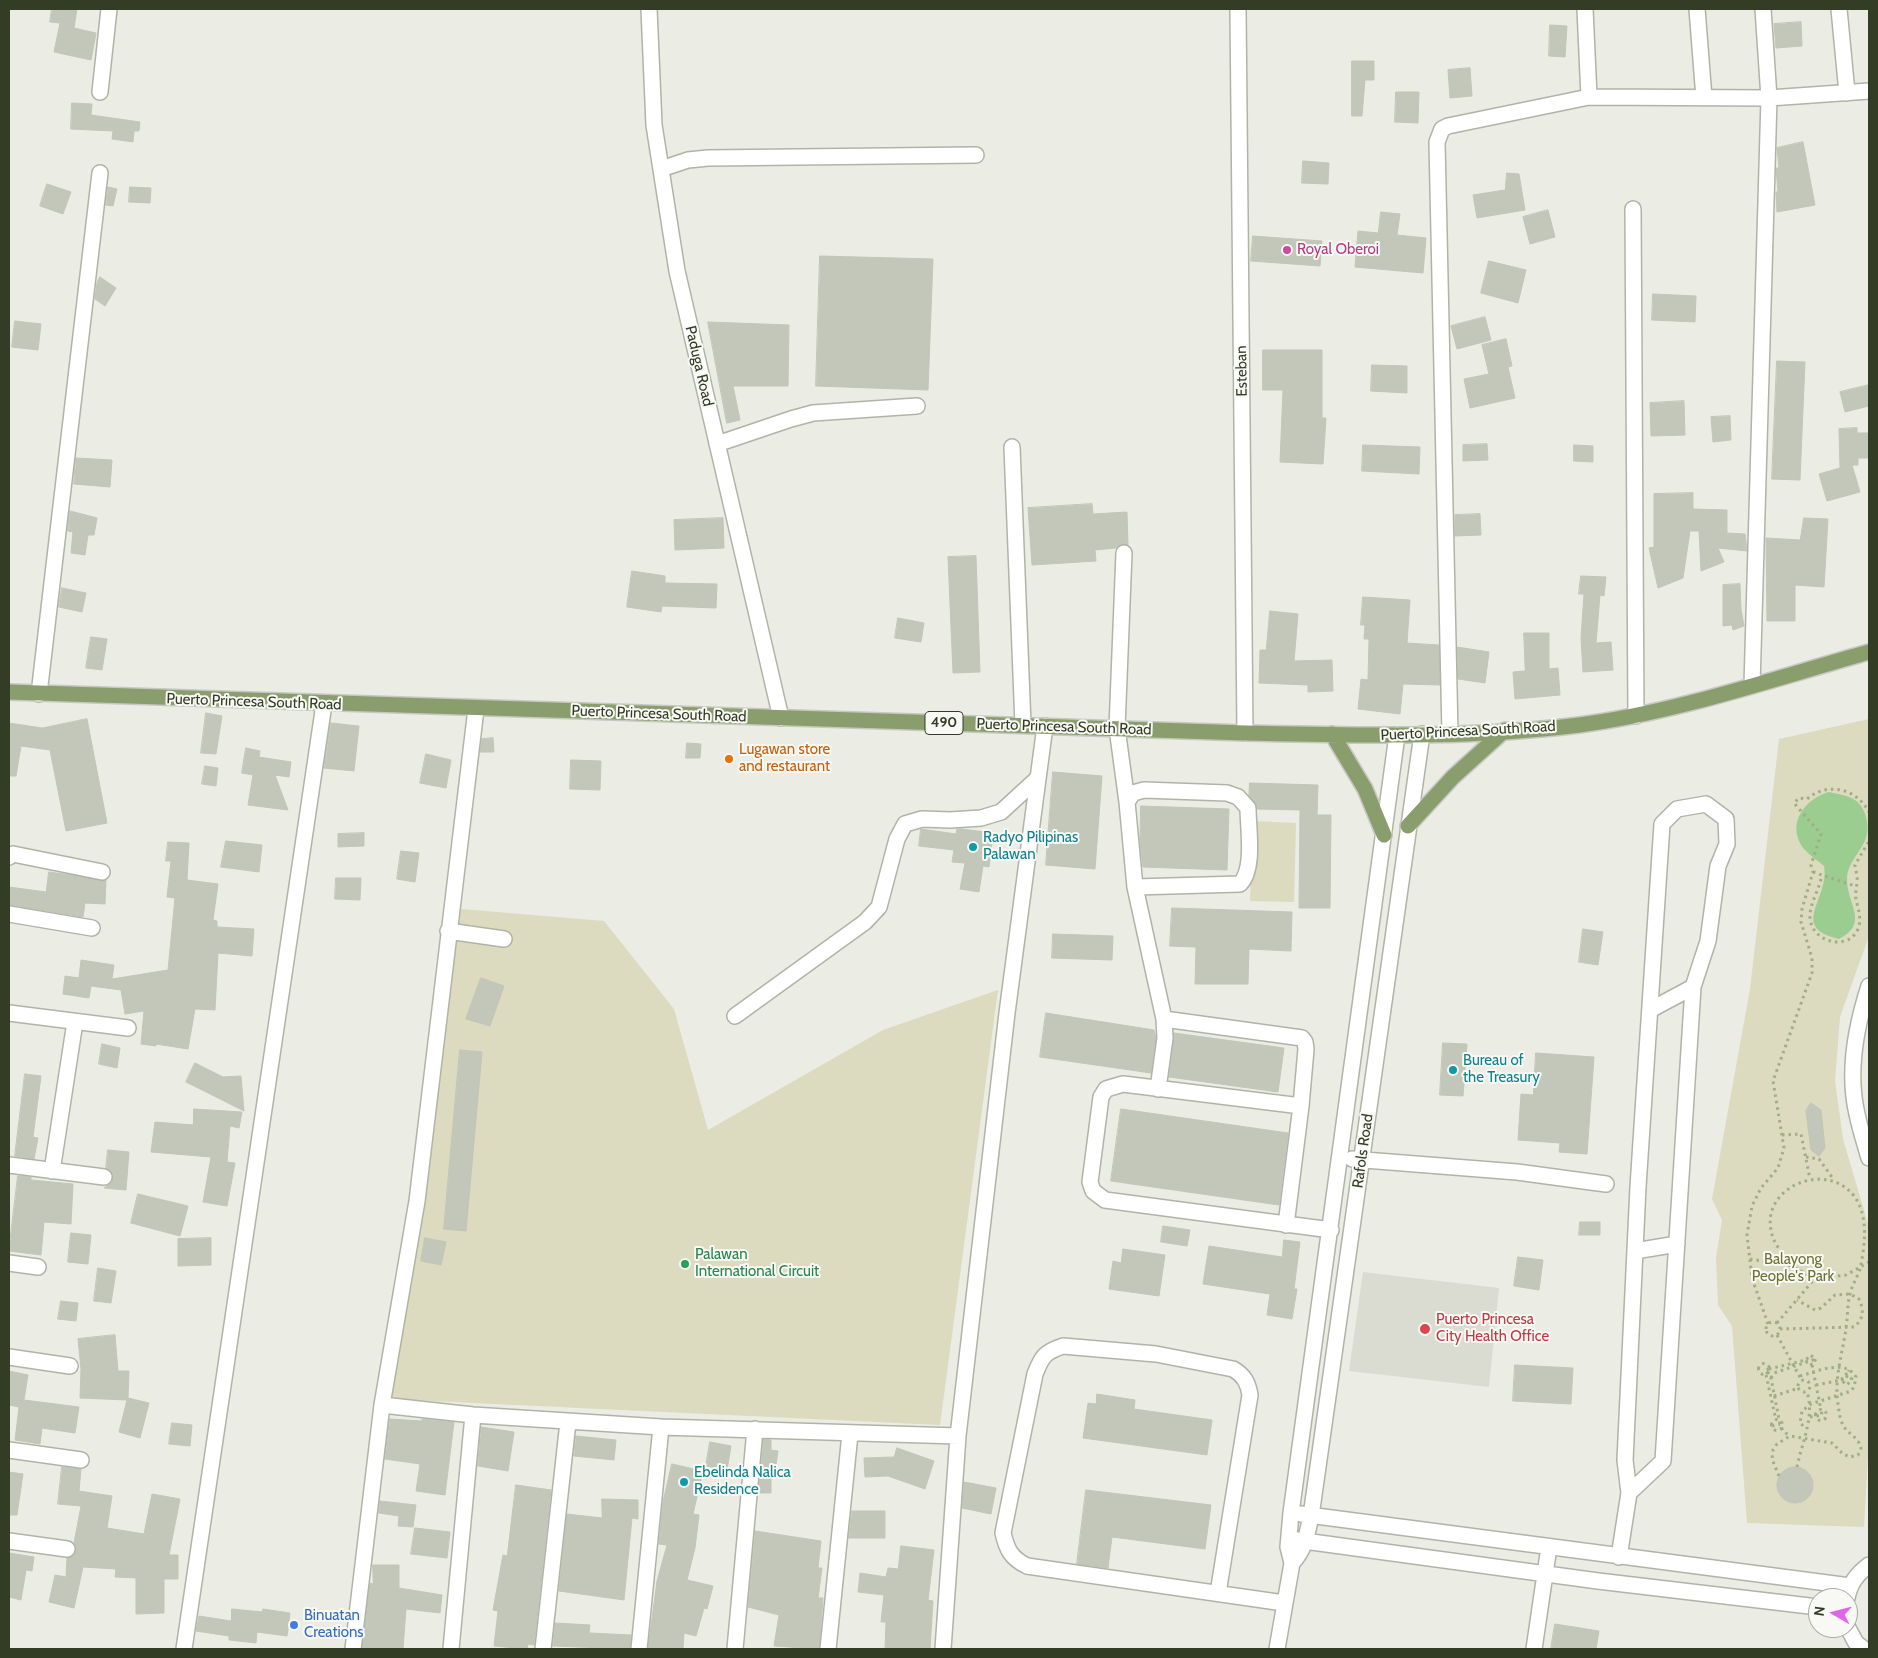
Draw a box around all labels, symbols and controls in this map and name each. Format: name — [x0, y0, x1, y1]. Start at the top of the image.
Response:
place label: Royal Oberoi — [1297, 241, 1379, 259]
marker: Royal Oberoi — [1281, 244, 1293, 256]
street label: Paduga Road — [681, 324, 717, 408]
street label: Esteban — [1233, 345, 1251, 397]
street label: Puerto Princesa South Road — [166, 690, 342, 714]
street label: Puerto Princesa South Road — [571, 702, 747, 726]
road number: 490 — [925, 711, 963, 734]
street label: Puerto Princesa South Road — [976, 715, 1152, 739]
street label: Puerto Princesa South Road — [1380, 717, 1556, 745]
place label: Lugawan store and restaurant — [739, 741, 830, 776]
marker: Lugawan store and restaurant — [723, 753, 735, 765]
place label: Radyo Pilipinas Palawan — [983, 829, 1078, 864]
marker: Radyo Pilipinas Palawan — [967, 841, 979, 853]
place label: Bureau of the Treasury — [1463, 1052, 1540, 1087]
marker: Bureau of the Treasury — [1447, 1064, 1459, 1076]
street label: Rafols Road — [1349, 1113, 1377, 1189]
place label: Palawan International Circuit — [695, 1246, 819, 1281]
park label: Balayong People's Park — [1752, 1251, 1834, 1286]
marker: Palawan International Circuit — [679, 1258, 691, 1270]
place label: Puerto Princesa City Health Office — [1436, 1311, 1549, 1346]
marker: Puerto Princesa City Health Office — [1418, 1322, 1432, 1336]
place label: Ebelinda Nalica Residence — [694, 1464, 791, 1499]
marker: Ebelinda Nalica Residence — [678, 1476, 690, 1488]
north arrow — [1808, 1588, 1858, 1638]
text: N — [1810, 1605, 1829, 1617]
place label: Binuatan Creations — [304, 1607, 363, 1642]
marker: Binuatan Creations — [288, 1619, 300, 1631]

